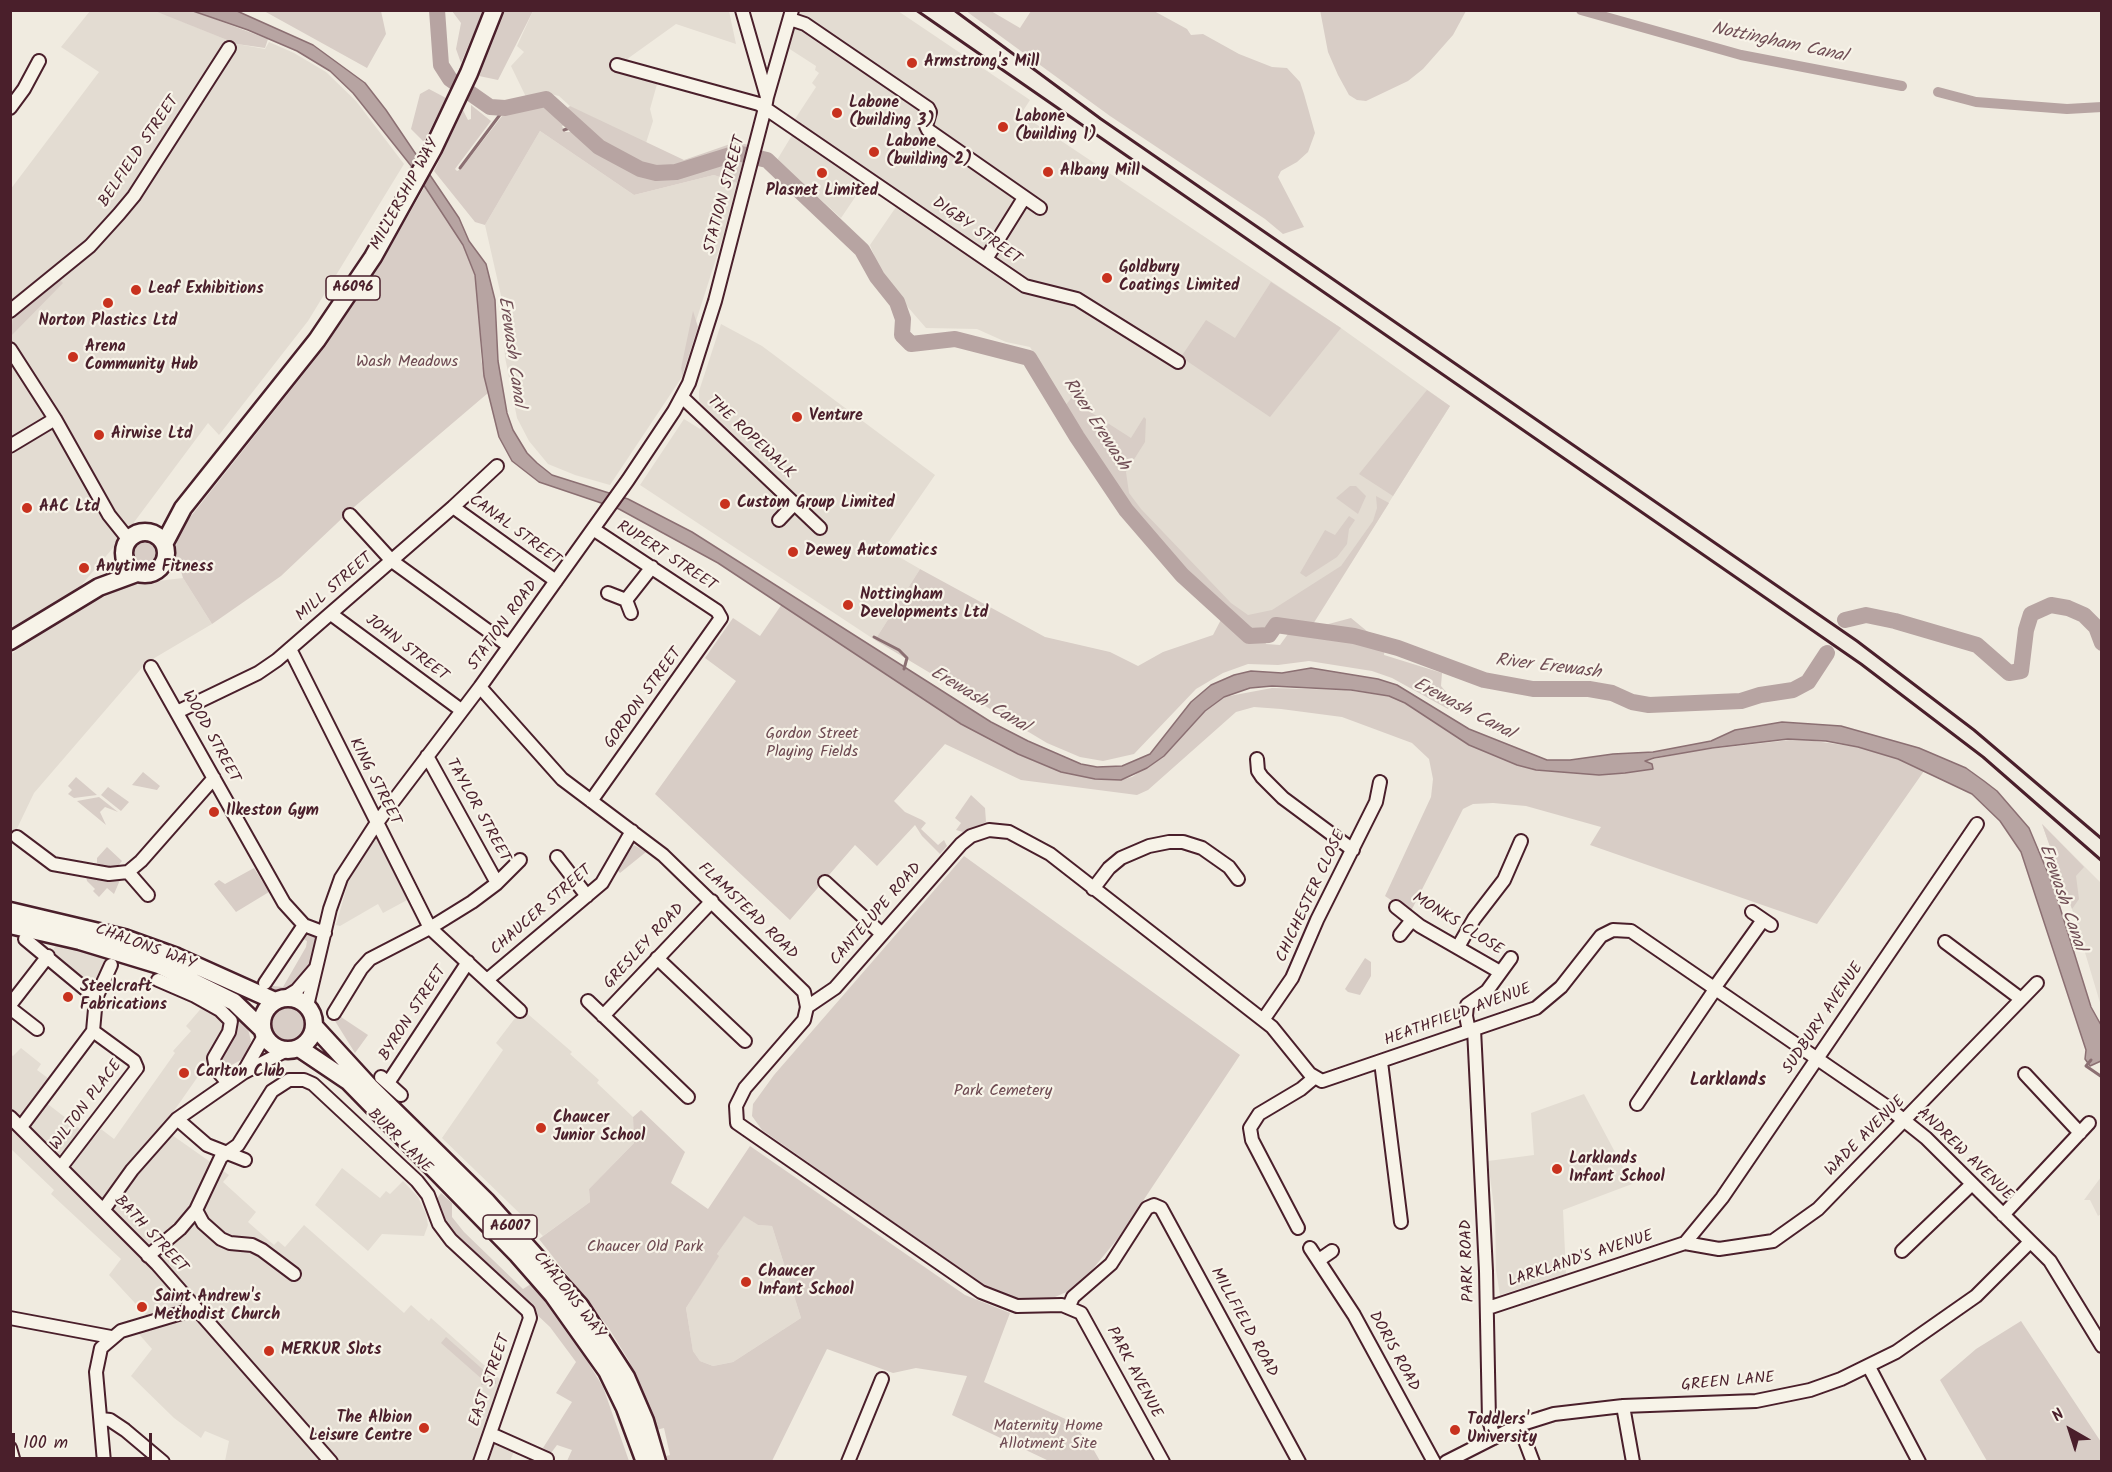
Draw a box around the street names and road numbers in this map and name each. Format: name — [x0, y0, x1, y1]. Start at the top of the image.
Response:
street label: BELFIELD STREET — [96, 93, 184, 211]
street label: STATION STREET — [701, 134, 751, 256]
street label: MILLERSHIP WAY — [367, 136, 445, 254]
street label: DIGBY STREET — [928, 194, 1024, 270]
road number: A6096 — [326, 276, 380, 300]
street label: THE ROPEWALK — [702, 393, 798, 483]
street label: CANAL STREET — [464, 491, 564, 571]
street label: RUPERT STREET — [613, 518, 719, 596]
street label: MILL STREET — [293, 550, 377, 626]
street label: STATION ROAD — [465, 577, 543, 675]
street label: JOHN STREET — [361, 612, 451, 686]
street label: GORDON STREET — [601, 645, 687, 753]
street label: WOOD STREET — [177, 688, 243, 786]
street label: KING STREET — [344, 735, 404, 829]
street label: TAYLOR STREET — [441, 756, 513, 866]
street label: CHICHESTER CLOSE — [1273, 828, 1351, 966]
street label: FLAMSTEAD ROAD — [693, 859, 801, 965]
street label: CANTELUPE ROAD — [827, 860, 927, 970]
street label: CHAUCER STREET — [487, 862, 597, 960]
street label: MONKS CLOSE — [1408, 889, 1506, 961]
street label: GRESLEY ROAD — [601, 900, 689, 994]
street label: CHALONS WAY — [92, 921, 198, 975]
street label: SUDBURY AVENUE — [1780, 960, 1868, 1078]
street label: BYRON STREET — [376, 963, 452, 1065]
street label: HEATHFIELD AVENUE — [1382, 981, 1534, 1051]
street label: WILTON PLACE — [47, 1057, 127, 1155]
street label: WADE AVENUE — [1822, 1093, 1910, 1181]
street label: ANDREW AVENUE — [1912, 1104, 2016, 1206]
street label: BURR LANE — [363, 1106, 435, 1178]
street label: BATH STREET — [109, 1192, 191, 1278]
road number: A6007 — [483, 1215, 537, 1239]
street label: PARK ROAD — [1458, 1219, 1480, 1303]
street label: LARKLAND'S AVENUE — [1506, 1227, 1656, 1293]
street label: CHALONS WAY — [528, 1248, 608, 1344]
street label: MILLFIELD ROAD — [1205, 1265, 1281, 1381]
street label: DORIS ROAD — [1363, 1309, 1423, 1395]
street label: PARK AVENUE — [1101, 1324, 1165, 1422]
street label: EAST STREET — [466, 1332, 516, 1430]
street label: GREEN LANE — [1680, 1369, 1776, 1397]

